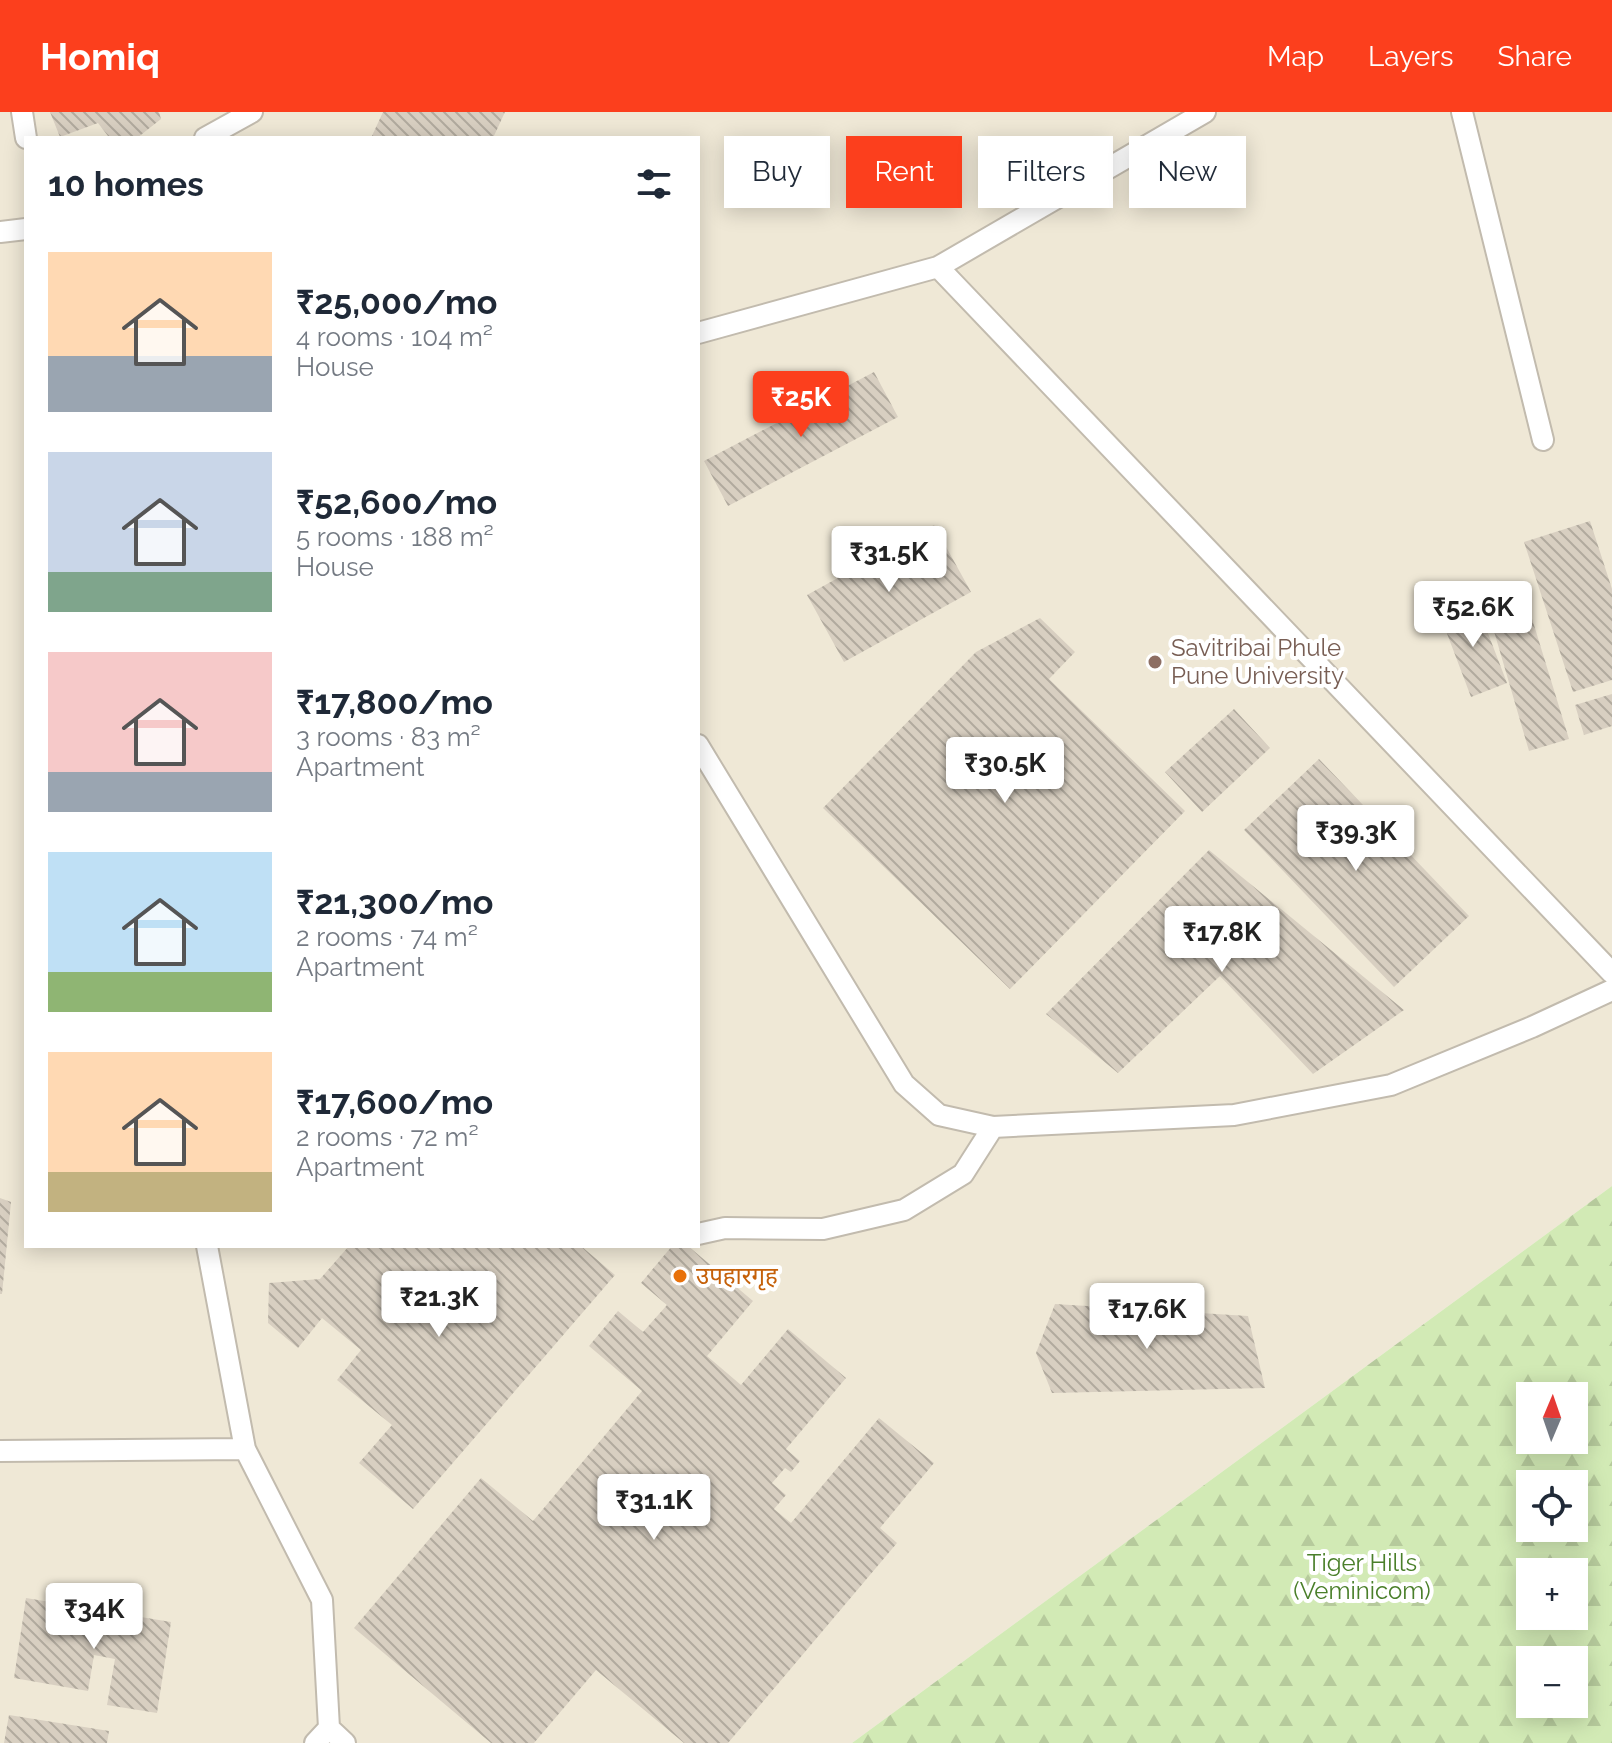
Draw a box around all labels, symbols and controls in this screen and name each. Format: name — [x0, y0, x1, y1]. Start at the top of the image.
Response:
text: Homiq — [40, 34, 160, 79]
text: Map — [1267, 40, 1324, 73]
text: Layers — [1368, 40, 1454, 73]
text: Share — [1498, 40, 1572, 73]
chip: Buy — [724, 136, 830, 208]
chip: Rent — [846, 136, 962, 208]
chip: Filters — [978, 136, 1113, 208]
chip: New — [1129, 136, 1246, 208]
icon: filters — [632, 162, 676, 206]
text: 10 homes — [48, 164, 204, 204]
text: ₹25,000/mo — [296, 282, 497, 322]
icon: home — [112, 284, 208, 380]
text: 4 rooms · 104 m² — [296, 322, 493, 352]
text: House — [296, 352, 374, 382]
pin: ₹25K — [754, 371, 848, 439]
text: ₹25K — [771, 382, 831, 412]
text: ₹52,600/mo — [296, 482, 497, 522]
icon: home — [112, 484, 208, 580]
text: 5 rooms · 188 m² — [296, 522, 494, 552]
pin: ₹31.5K — [824, 526, 954, 594]
text: ₹31.5K — [850, 537, 928, 567]
text: House — [296, 552, 374, 582]
pin: ₹52.6K — [1408, 581, 1538, 649]
text: ₹52.6K — [1432, 592, 1514, 622]
place label: Savitribai Phule Pune University — [1171, 633, 1344, 690]
marker: Savitribai Phule Pune University — [1146, 653, 1164, 671]
text: ₹17,800/mo — [296, 682, 493, 722]
icon: home — [112, 684, 208, 780]
text: 3 rooms · 83 m² — [296, 722, 481, 752]
pin: ₹30.5K — [940, 737, 1070, 805]
text: ₹30.5K — [964, 748, 1046, 778]
text: Apartment — [296, 752, 425, 782]
pin: ₹39.3K — [1291, 805, 1421, 873]
text: ₹39.3K — [1315, 816, 1397, 846]
text: ₹21,300/mo — [296, 882, 493, 922]
icon: home — [112, 884, 208, 980]
pin: ₹17.8K — [1157, 906, 1287, 974]
text: ₹17.8K — [1183, 917, 1261, 947]
text: 2 rooms · 74 m² — [296, 922, 478, 952]
text: Apartment — [296, 952, 425, 982]
text: ₹17,600/mo — [296, 1082, 493, 1122]
icon: home — [112, 1084, 208, 1180]
text: 2 rooms · 72 m² — [296, 1122, 479, 1152]
text: Apartment — [296, 1152, 425, 1182]
place label: उपहारगृह — [696, 1261, 779, 1291]
marker: उपहारगृह — [671, 1267, 689, 1285]
pin: ₹21.3K — [374, 1271, 504, 1339]
text: ₹21.3K — [399, 1282, 479, 1312]
pin: ₹17.6K — [1082, 1283, 1212, 1351]
text: ₹17.6K — [1108, 1294, 1186, 1324]
north arrow — [1516, 1382, 1588, 1454]
map controls — [1516, 1382, 1588, 1718]
button: locate — [1516, 1470, 1588, 1542]
pin: ₹31.1K — [589, 1474, 719, 1542]
text: ₹31.1K — [615, 1485, 693, 1515]
park label: Tiger Hills (Veminicom) — [1293, 1548, 1431, 1605]
button: + — [1516, 1558, 1588, 1630]
pin: ₹34K — [47, 1583, 141, 1651]
text: ₹34K — [64, 1594, 124, 1624]
button: − — [1516, 1646, 1588, 1718]

